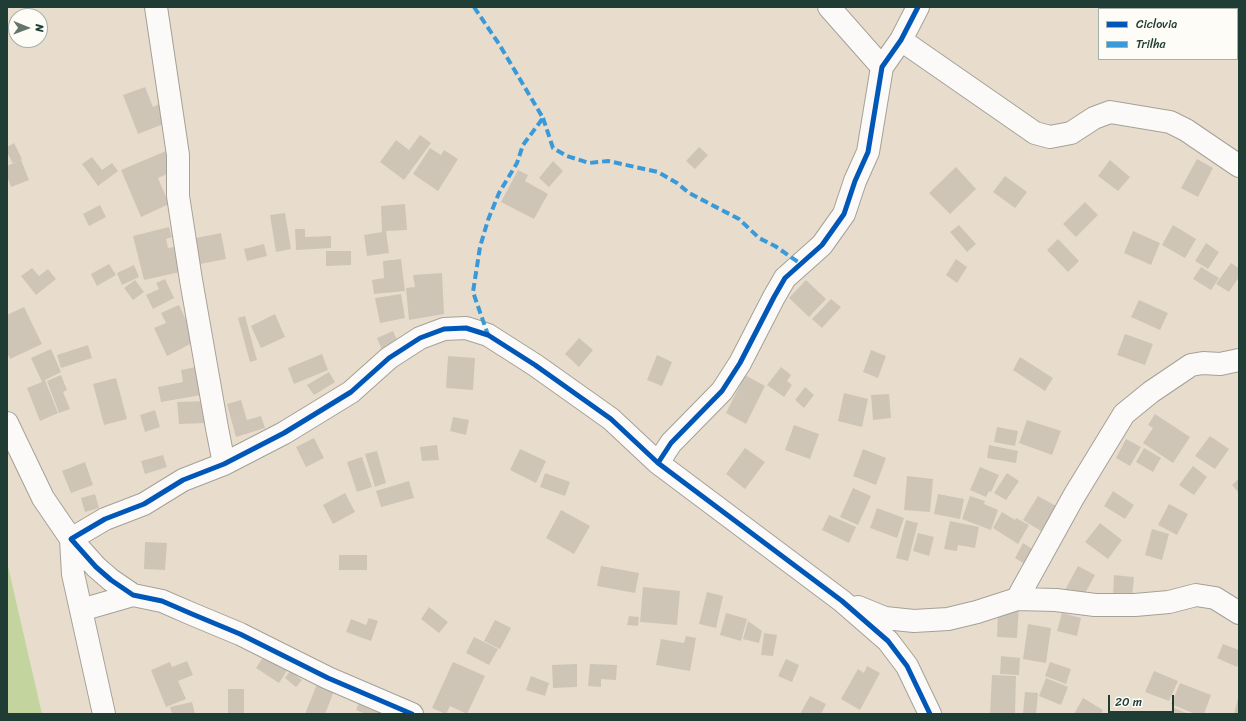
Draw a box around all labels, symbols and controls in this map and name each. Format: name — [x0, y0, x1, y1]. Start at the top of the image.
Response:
north arrow — [8, 8, 48, 48]
legend — [1098, 8, 1238, 60]
text: Ciclovia — [1136, 13, 1177, 35]
text: N — [30, 24, 49, 32]
text: Trilha — [1136, 33, 1166, 55]
scale bar — [1110, 687, 1176, 713]
text: 20 m — [1115, 691, 1142, 713]

